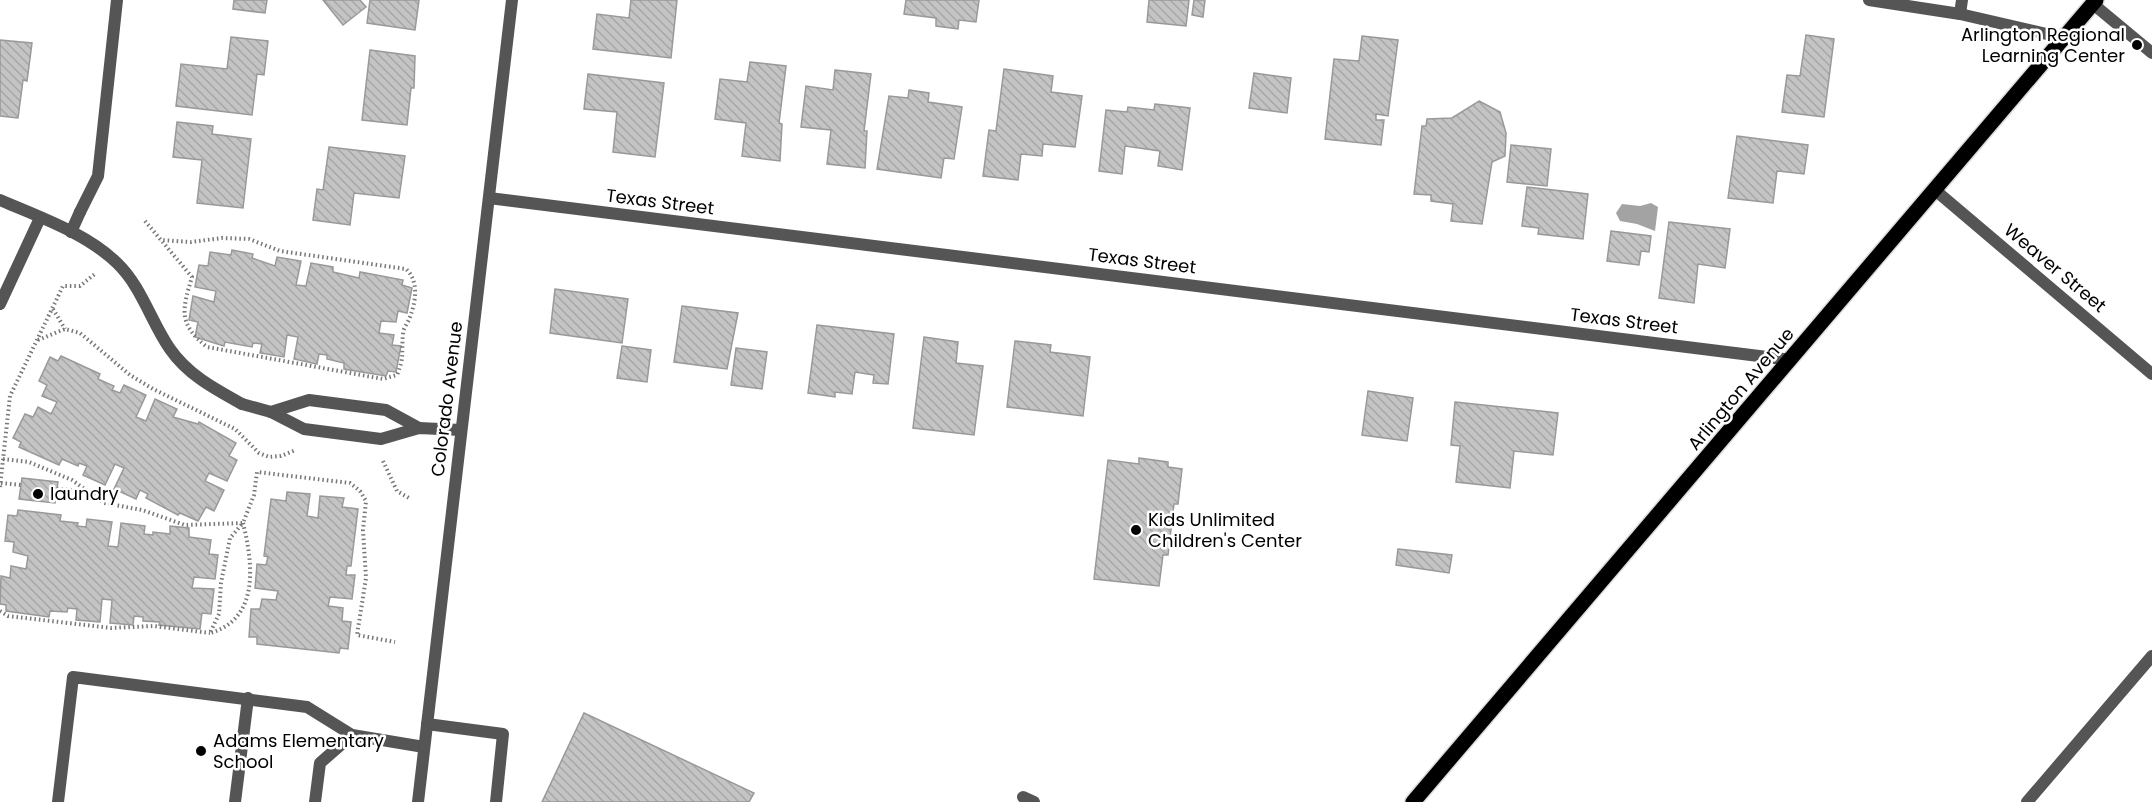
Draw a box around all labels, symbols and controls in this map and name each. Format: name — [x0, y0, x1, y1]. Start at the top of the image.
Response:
place label: Arlington Regional Learning Center — [1961, 22, 2125, 68]
marker: Arlington Regional Learning Center — [2130, 38, 2144, 52]
street label: Texas Street — [605, 182, 715, 221]
street label: Weaver Street — [1999, 217, 2112, 318]
street label: Texas Street — [1087, 241, 1197, 280]
street label: Texas Street — [1569, 301, 1679, 340]
street label: Colorado Avenue — [425, 320, 468, 478]
street label: Arlington Avenue — [1682, 322, 1799, 455]
place label: laundry — [50, 481, 119, 506]
marker: laundry — [31, 487, 45, 501]
place label: Kids Unlimited Children's Center — [1148, 507, 1302, 553]
marker: Kids Unlimited Children's Center — [1129, 523, 1143, 537]
place label: Adams Elementary School — [213, 728, 384, 774]
marker: Adams Elementary School — [194, 744, 208, 758]

